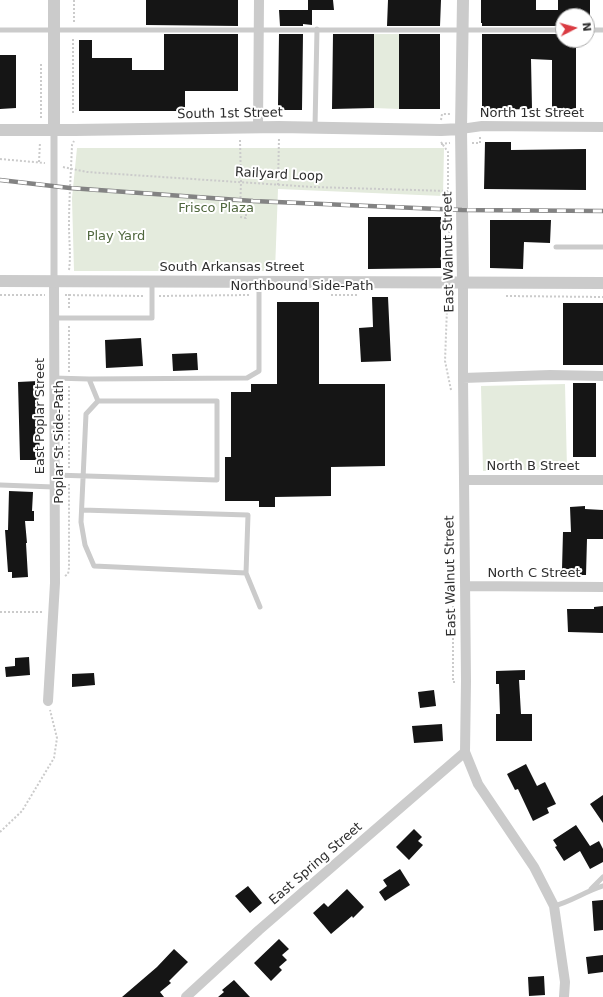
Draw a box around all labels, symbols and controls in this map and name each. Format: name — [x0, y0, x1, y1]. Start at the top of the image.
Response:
north arrow — [555, 8, 595, 48]
text: N — [579, 22, 593, 32]
street label: South 1st Street — [177, 105, 283, 123]
street label: North 1st Street — [480, 106, 584, 122]
street label: Railyard Loop — [235, 165, 323, 185]
street label: East Walnut Street — [440, 191, 458, 313]
park label: Frisco Plaza — [178, 201, 254, 217]
park label: Play Yard — [87, 229, 145, 245]
street label: South Arkansas Street — [160, 260, 304, 276]
street label: Northbound Side-Path — [231, 279, 373, 295]
street label: East Poplar Street — [33, 358, 49, 474]
street label: Poplar St Side-Path — [52, 380, 68, 504]
street label: North B Street — [486, 459, 580, 475]
street label: East Walnut Street — [442, 515, 460, 637]
street label: North C Street — [487, 566, 581, 582]
street label: East Spring Street — [266, 819, 366, 909]

